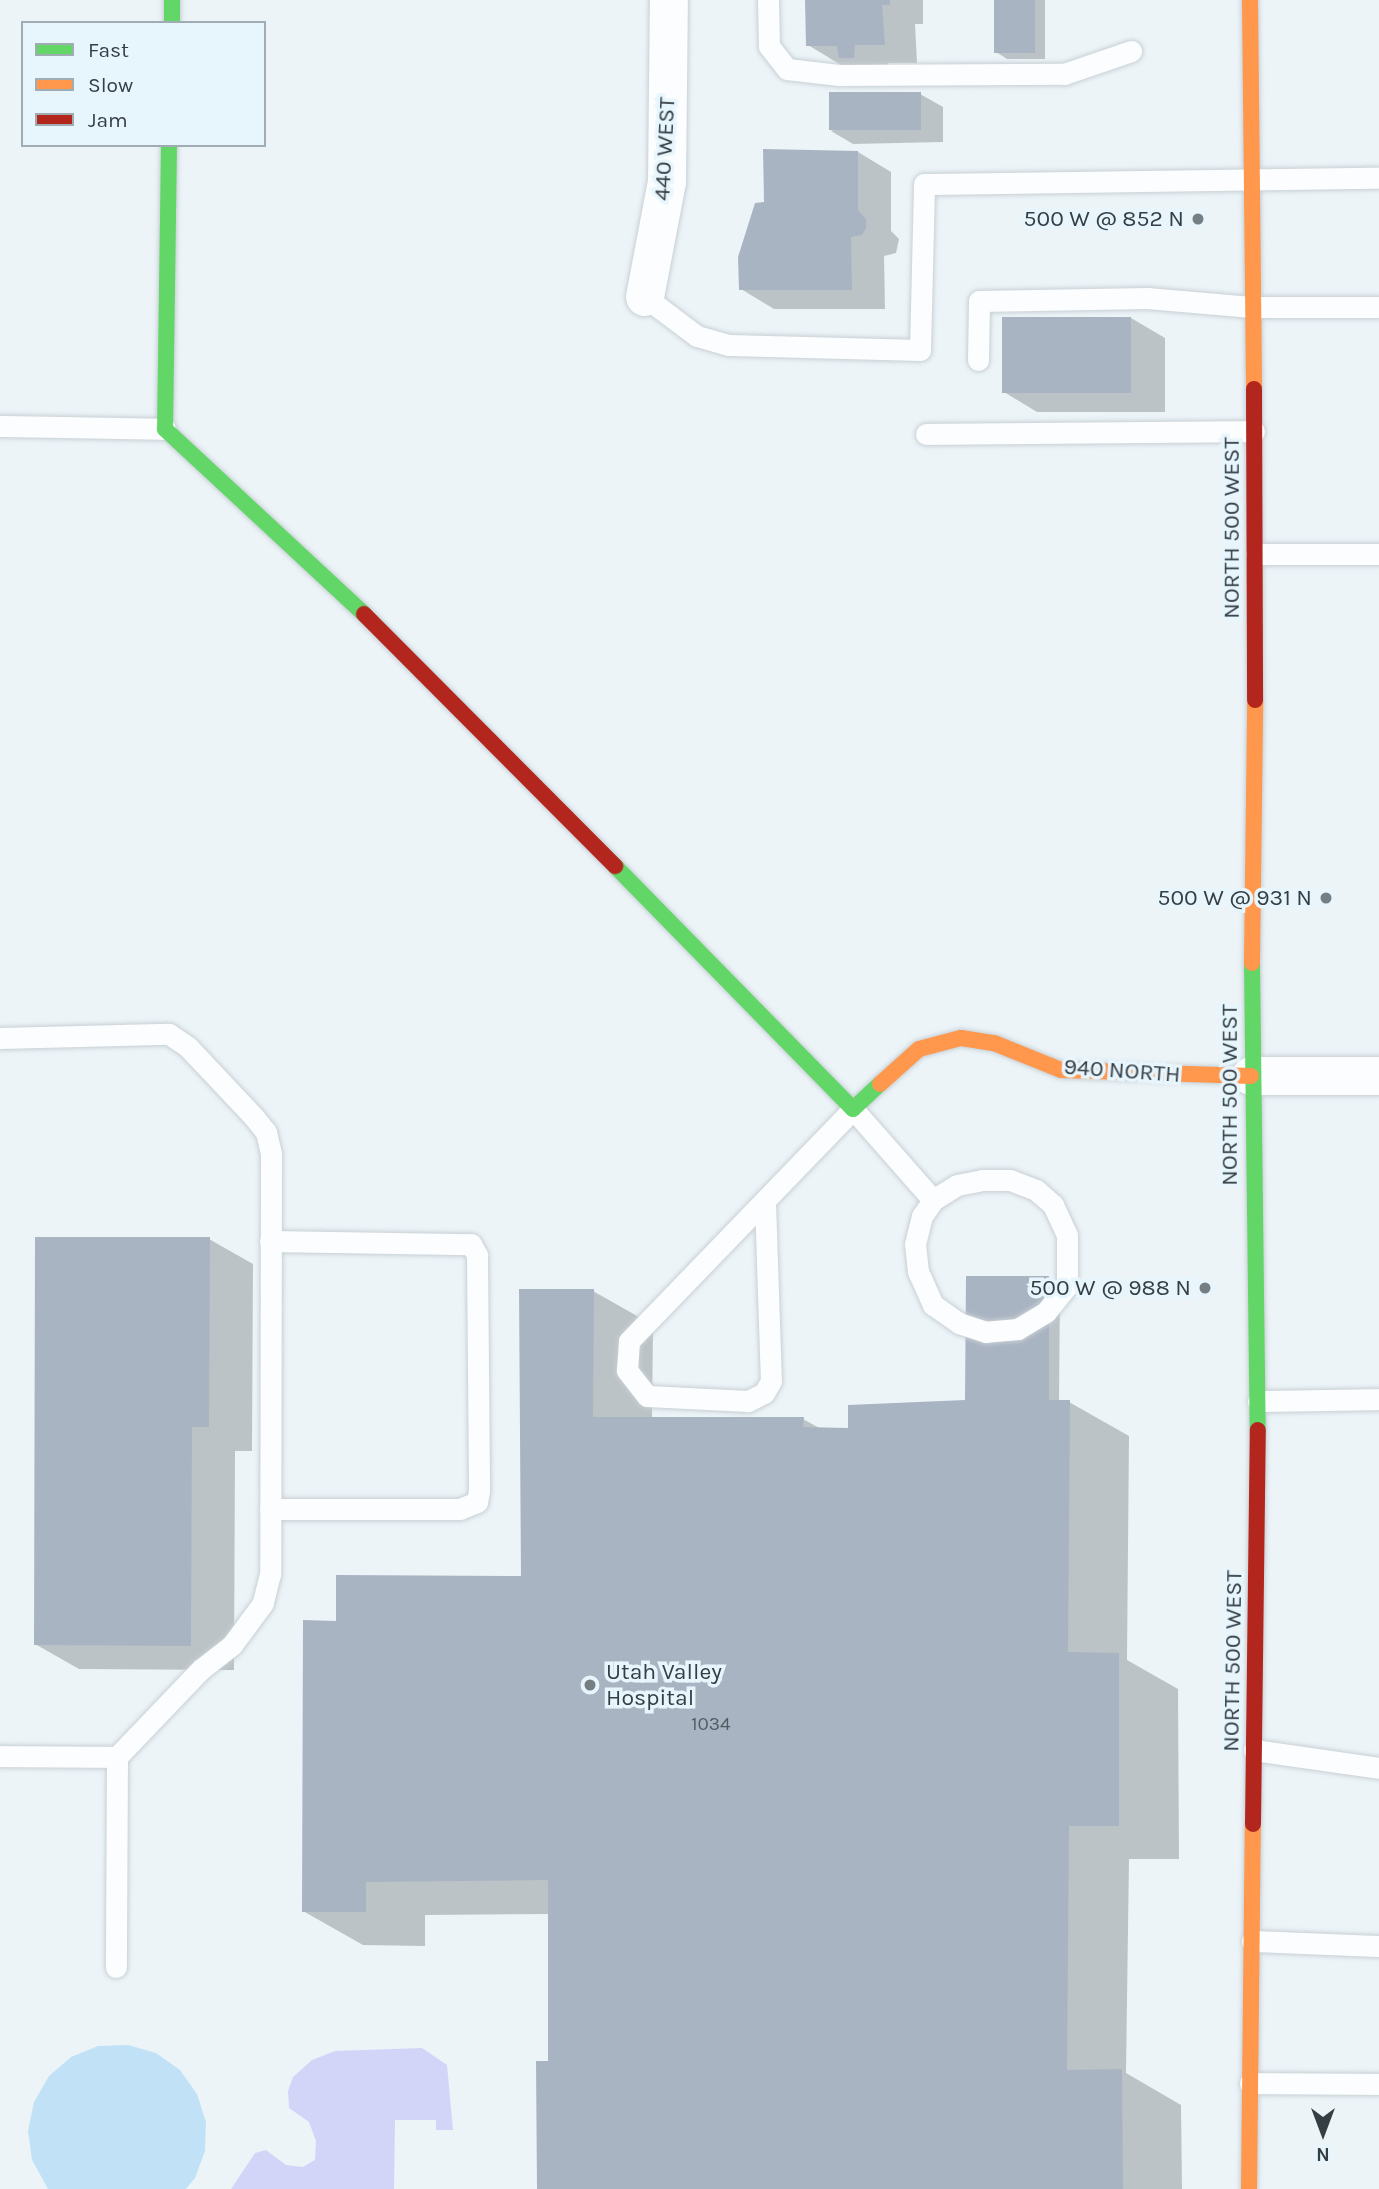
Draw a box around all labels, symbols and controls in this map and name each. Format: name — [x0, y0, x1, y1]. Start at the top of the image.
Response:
legend — [21, 21, 266, 147]
text: Fast — [88, 38, 129, 62]
text: Slow — [88, 73, 133, 97]
street label: 440 WEST — [649, 96, 681, 202]
text: Jam — [88, 108, 128, 132]
place label: 500 W @ 852 N — [1024, 205, 1184, 233]
marker: 500 W @ 852 N — [1190, 211, 1206, 227]
street label: NORTH 500 WEST — [1218, 437, 1246, 619]
place label: 500 W @ 931 N — [1157, 884, 1312, 912]
marker: 500 W @ 931 N — [1318, 890, 1334, 906]
street label: NORTH 500 WEST — [1216, 1004, 1244, 1186]
street label: 940 NORTH — [1063, 1053, 1181, 1089]
place label: 500 W @ 988 N — [1029, 1274, 1191, 1302]
marker: 500 W @ 988 N — [1197, 1280, 1213, 1296]
street label: NORTH 500 WEST — [1218, 1570, 1248, 1752]
place label: Utah Valley Hospital — [606, 1658, 722, 1712]
marker: Utah Valley Hospital — [580, 1675, 600, 1695]
house number: 1034 — [691, 1714, 731, 1736]
north arrow — [1288, 2098, 1358, 2168]
text: N — [1316, 2143, 1330, 2165]

